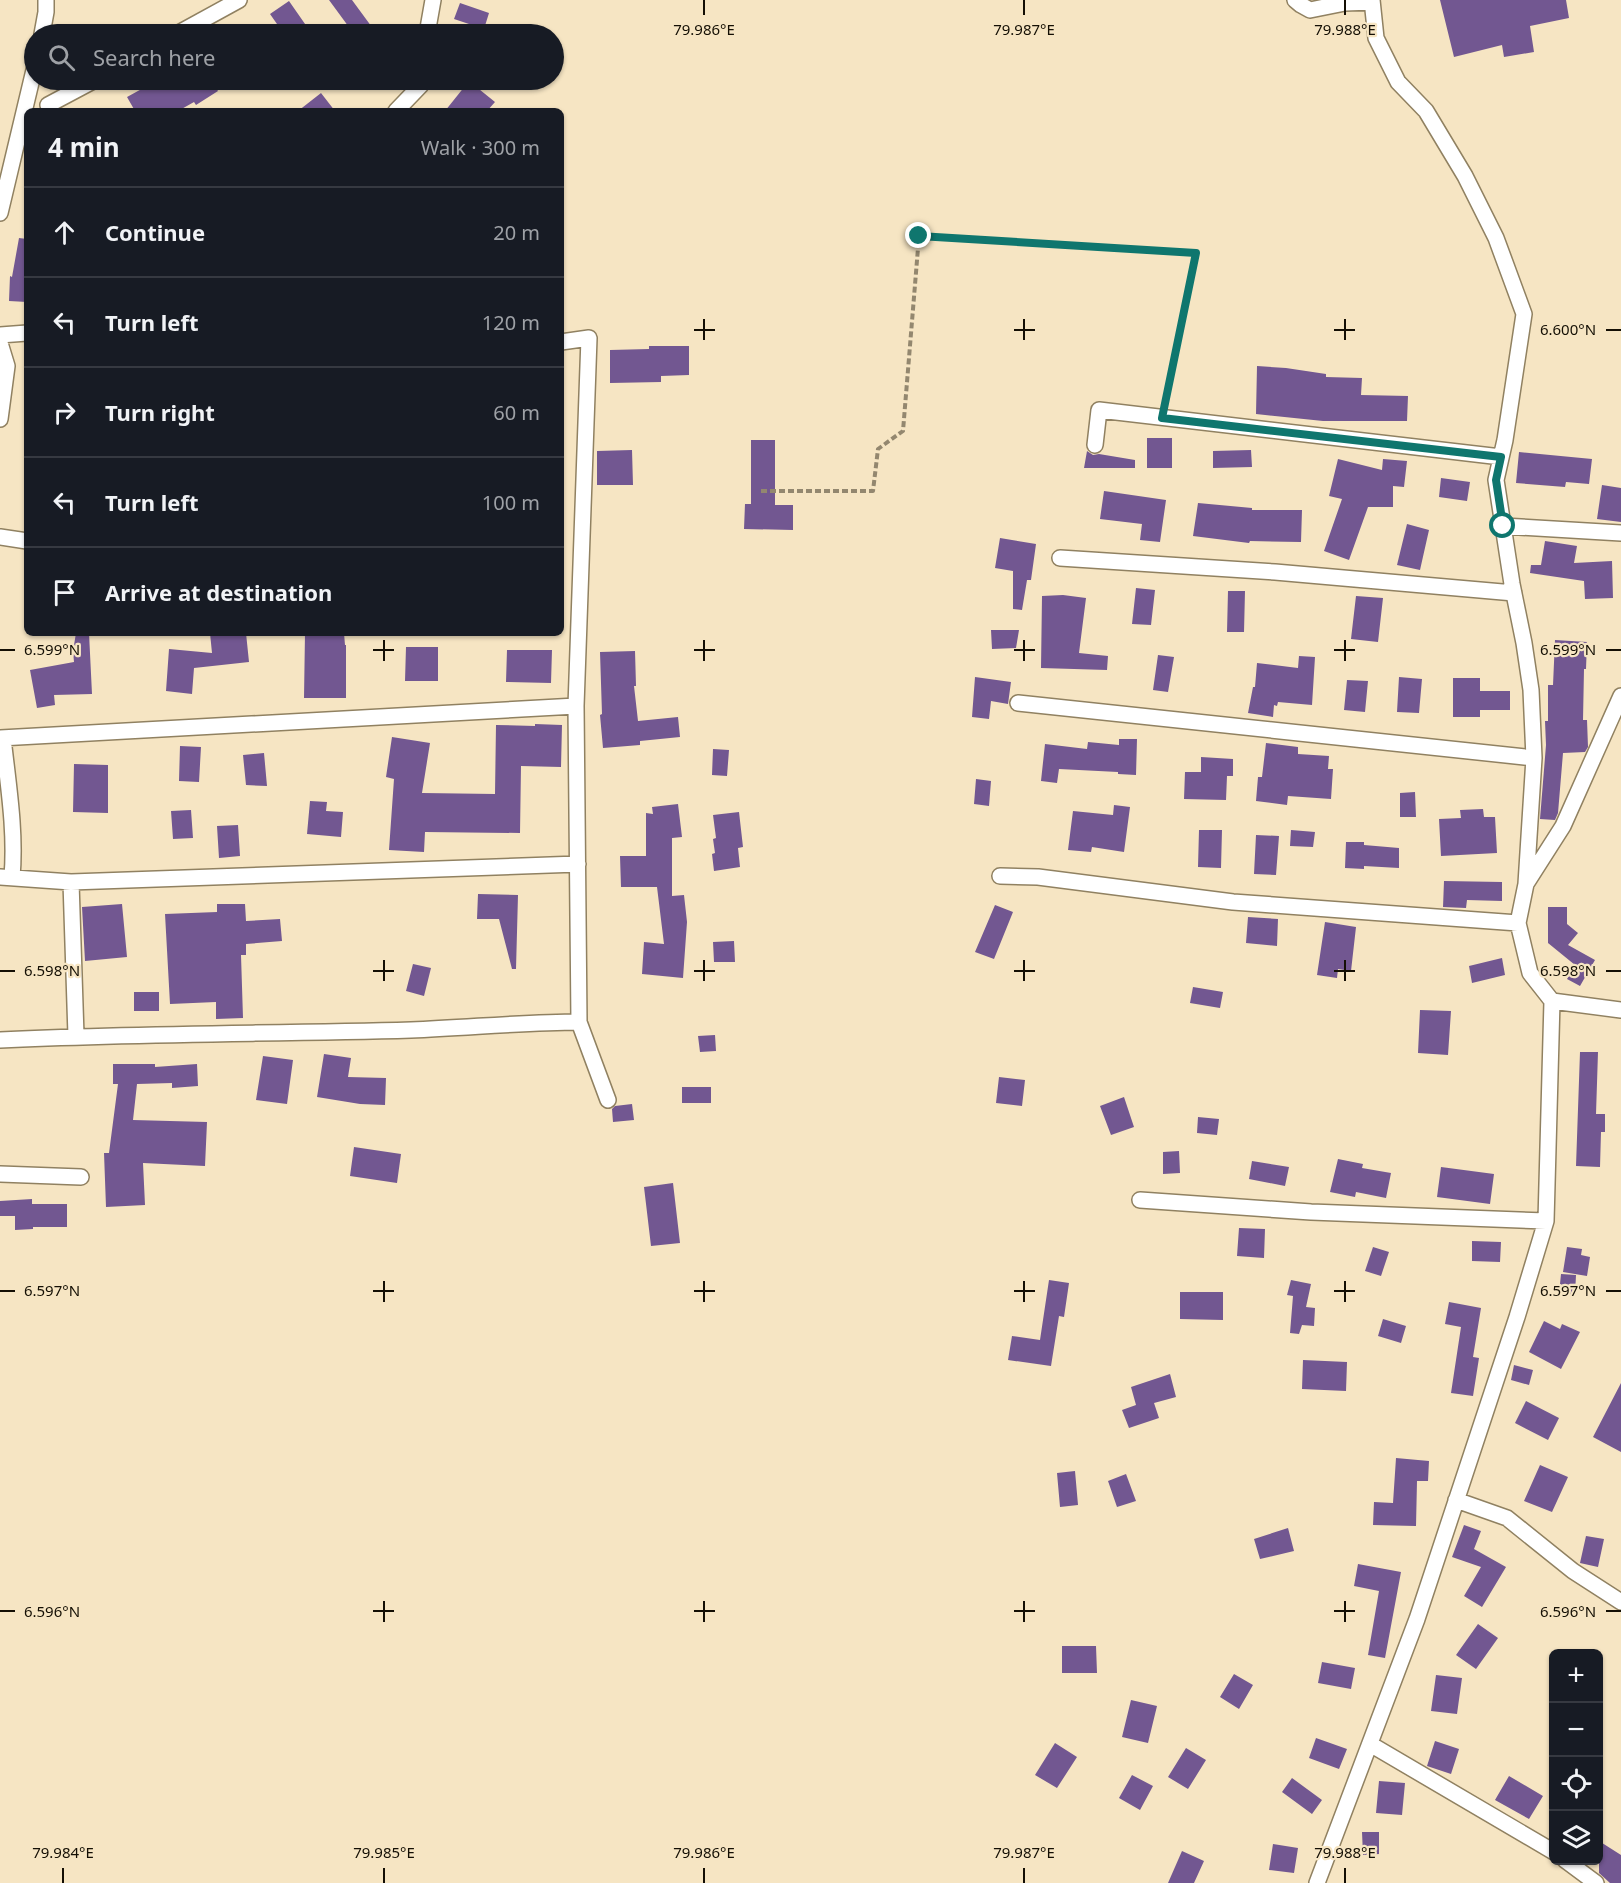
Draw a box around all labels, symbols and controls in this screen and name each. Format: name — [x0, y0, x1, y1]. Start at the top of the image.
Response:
text: 79.986°E — [673, 19, 735, 39]
text: 79.987°E — [993, 19, 1055, 39]
text: 79.988°E — [1314, 19, 1376, 39]
search box — [24, 24, 564, 90]
icon: search — [45, 41, 78, 74]
text: Search here — [93, 42, 215, 72]
text: 4 min — [48, 129, 120, 165]
text: Walk · 300 m — [421, 134, 540, 161]
icon: ahead — [48, 216, 81, 249]
text: Continue — [105, 217, 205, 247]
text: 20 m — [493, 219, 540, 246]
route end — [905, 222, 931, 248]
icon: left — [48, 306, 81, 339]
text: Turn left — [105, 307, 199, 337]
text: 120 m — [482, 309, 540, 336]
text: 6.600°N — [1540, 319, 1596, 339]
icon: right — [48, 396, 81, 429]
text: Turn right — [105, 397, 215, 427]
text: 60 m — [493, 399, 540, 426]
icon: left — [48, 486, 81, 519]
text: Turn left — [105, 487, 199, 517]
text: 100 m — [482, 489, 540, 516]
route start — [1489, 512, 1515, 538]
icon: arrive — [48, 576, 81, 609]
text: Arrive at destination — [105, 577, 332, 607]
text: 6.599°N — [24, 639, 80, 659]
text: 6.599°N — [1540, 639, 1596, 659]
text: 6.598°N — [24, 960, 80, 980]
text: 6.598°N — [1540, 960, 1596, 980]
text: 6.597°N — [24, 1280, 80, 1300]
text: 6.597°N — [1540, 1280, 1596, 1300]
text: 6.596°N — [24, 1601, 80, 1621]
text: 6.596°N — [1540, 1601, 1596, 1621]
map controls — [1549, 1649, 1603, 1865]
button: + — [1549, 1649, 1603, 1703]
button: − — [1549, 1703, 1603, 1757]
button: locate — [1549, 1757, 1603, 1811]
button: layers — [1549, 1811, 1603, 1865]
text: 79.984°E — [32, 1842, 94, 1862]
text: 79.985°E — [353, 1842, 415, 1862]
text: 79.986°E — [673, 1842, 735, 1862]
text: 79.987°E — [993, 1842, 1055, 1862]
text: 79.988°E — [1314, 1842, 1376, 1862]

